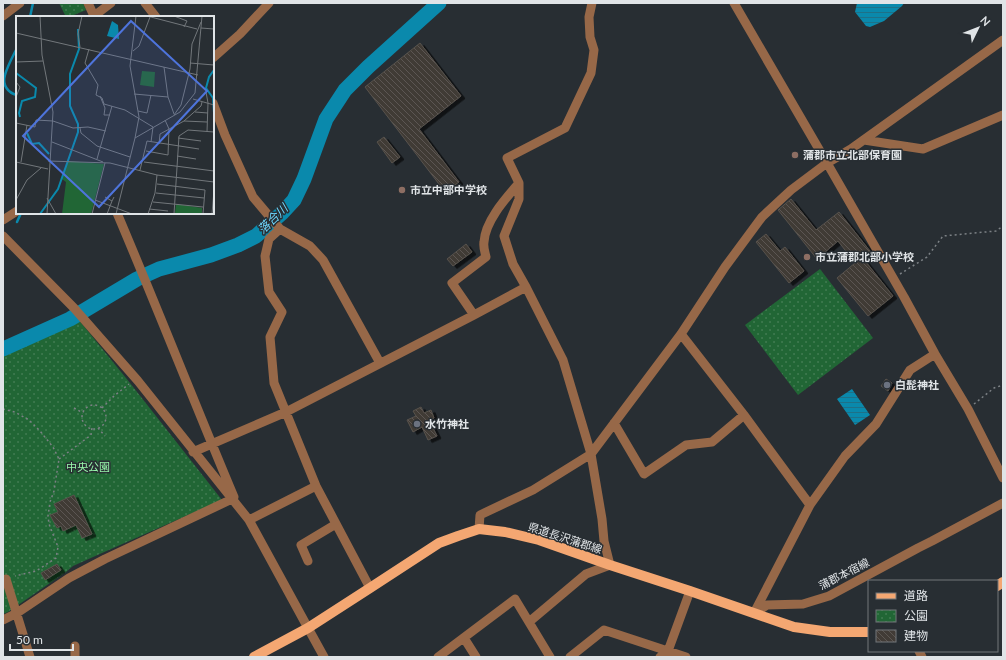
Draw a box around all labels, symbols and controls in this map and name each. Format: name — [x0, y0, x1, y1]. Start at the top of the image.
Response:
north arrow — [958, 8, 998, 48]
text: N — [978, 13, 993, 28]
inset map — [16, 16, 214, 214]
place label: 蒲郡市立北部保育園 — [803, 148, 902, 161]
marker: 蒲郡市立北部保育園 — [790, 150, 800, 160]
place label: 市立中部中学校 — [410, 183, 487, 196]
marker: 市立中部中学校 — [397, 185, 407, 195]
water label: 落合川 — [254, 199, 292, 237]
place label: 市立蒲郡北部小学校 — [815, 250, 914, 263]
marker: 市立蒲郡北部小学校 — [802, 252, 812, 262]
place label: 白髭神社 — [895, 378, 939, 391]
marker: 白髭神社 — [882, 380, 892, 390]
place label: 水竹神社 — [425, 417, 469, 430]
marker: 水竹神社 — [412, 419, 422, 429]
park label: 中央公園 — [66, 460, 110, 473]
street label: 県道長沢蒲郡線 — [527, 519, 604, 556]
street label: 蒲郡本宿線 — [816, 555, 871, 592]
legend — [868, 580, 998, 652]
text: 道路 — [904, 588, 928, 603]
text: 公園 — [904, 608, 928, 623]
scale bar — [10, 626, 73, 652]
text: 建物 — [904, 628, 928, 643]
text: 50 m — [16, 632, 43, 647]

